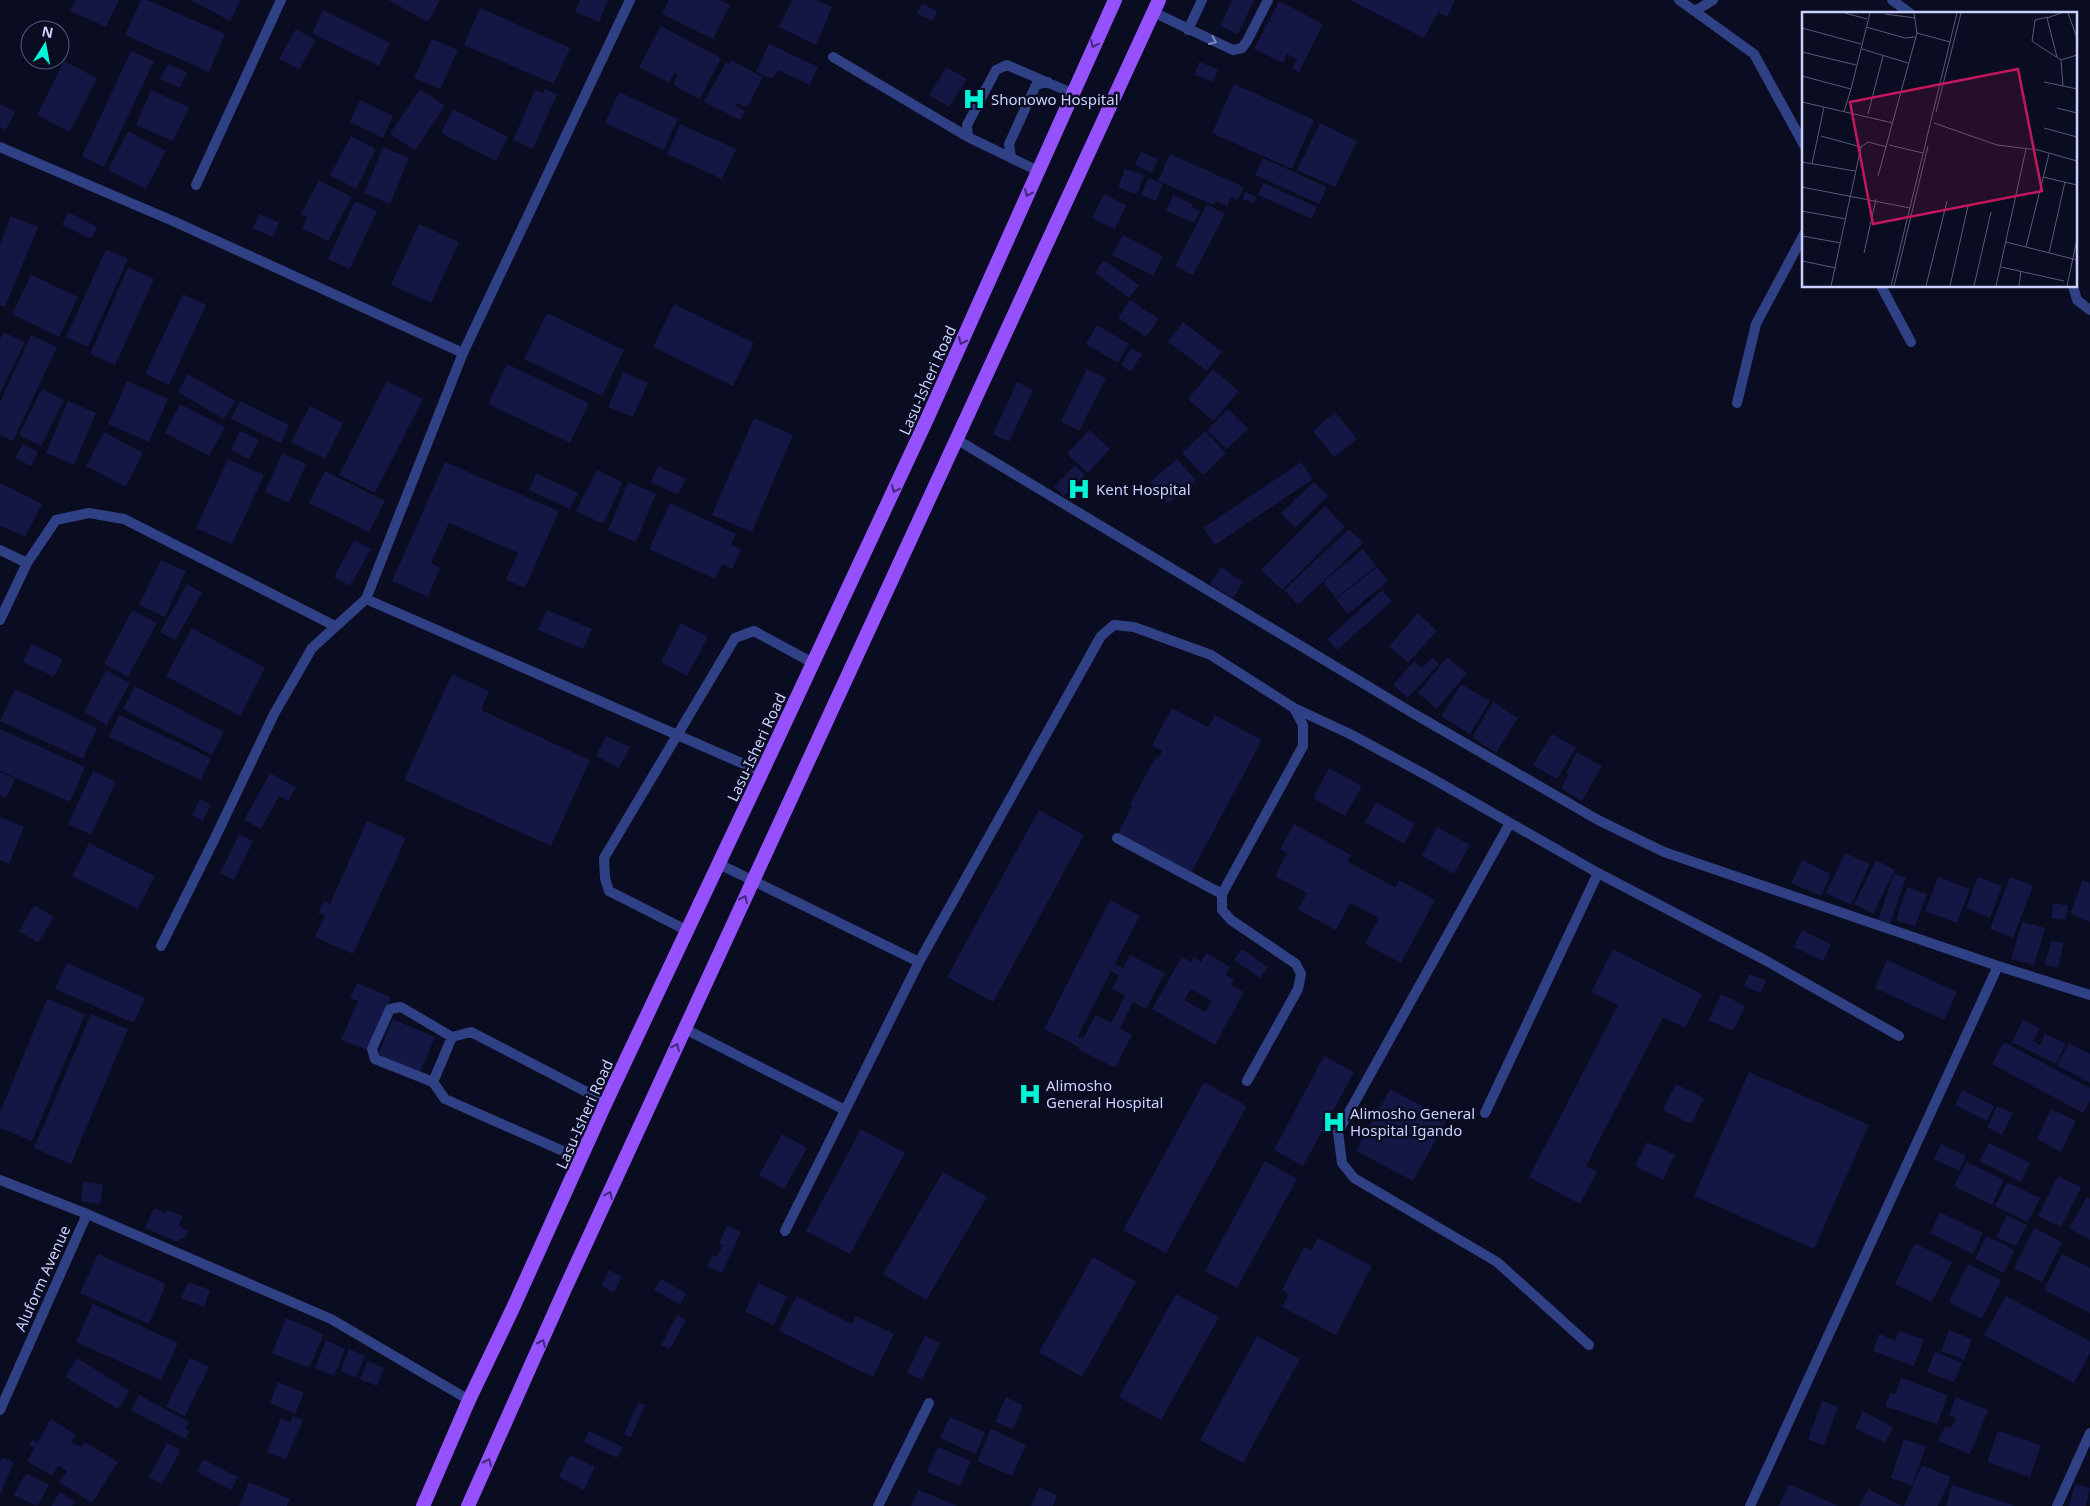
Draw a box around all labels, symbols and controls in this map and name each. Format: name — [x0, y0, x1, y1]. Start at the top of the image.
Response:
inset map — [1802, 12, 2078, 288]
north arrow — [20, 20, 70, 70]
text: N — [40, 21, 55, 42]
one-way arrow — [1208, 35, 1217, 46]
one-way arrow — [1090, 39, 1101, 48]
hospital icon: Shonowo Hospital — [961, 86, 987, 112]
place label: Shonowo Hospital — [991, 89, 1119, 109]
one-way arrow — [1024, 188, 1034, 197]
street label: Lasu-Isheri Road — [894, 322, 960, 438]
one-way arrow — [958, 336, 968, 345]
hospital icon: Kent Hospital — [1066, 476, 1092, 502]
place label: Kent Hospital — [1096, 479, 1191, 499]
one-way arrow — [890, 484, 901, 493]
street label: Lasu-Isheri Road — [722, 689, 790, 805]
one-way arrow — [738, 895, 749, 904]
one-way arrow — [670, 1043, 681, 1052]
street label: Lasu-Isheri Road — [551, 1056, 617, 1172]
place label: Alimosho General Hospital — [1046, 1075, 1163, 1112]
hospital icon: Alimosho General Hospital — [1017, 1081, 1043, 1107]
place label: Alimosho General Hospital Igando — [1350, 1103, 1475, 1140]
hospital icon: Alimosho General Hospital Igando — [1321, 1109, 1347, 1135]
one-way arrow — [602, 1191, 613, 1200]
street label: Aluform Avenue — [10, 1222, 74, 1334]
one-way arrow — [535, 1339, 546, 1348]
one-way arrow — [482, 1458, 492, 1467]

